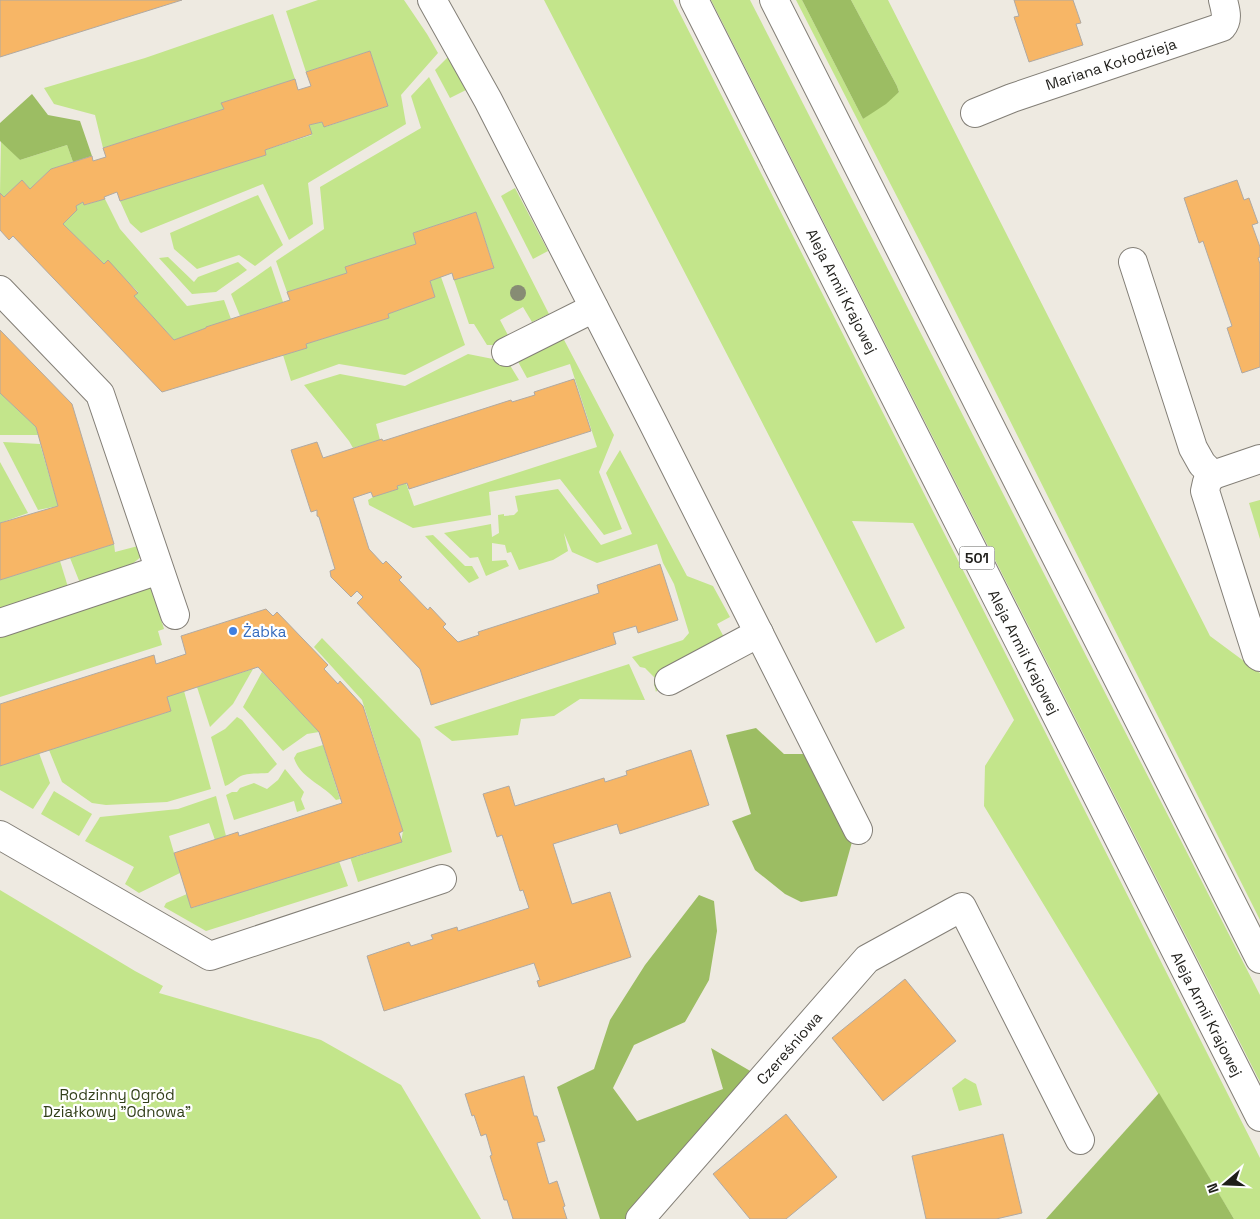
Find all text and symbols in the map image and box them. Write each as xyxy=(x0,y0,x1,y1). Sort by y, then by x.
street label: Mariana Kołodzieja xyxy=(1043,34,1179,94)
street label: Aleja Armii Krajowej xyxy=(802,225,882,357)
road number: 501 xyxy=(960,546,994,570)
street label: Aleja Armii Krajowej xyxy=(984,586,1064,718)
place label: Żabka xyxy=(243,622,287,641)
marker: Żabka xyxy=(227,625,239,637)
street label: Aleja Armii Krajowej xyxy=(1167,948,1247,1080)
street label: Czereśniowa xyxy=(752,1007,826,1088)
park label: Rodzinny Ogród Działkowy "Odnowa" xyxy=(43,1085,191,1121)
north arrow xyxy=(1200,1159,1250,1209)
text: N xyxy=(1203,1181,1223,1196)

